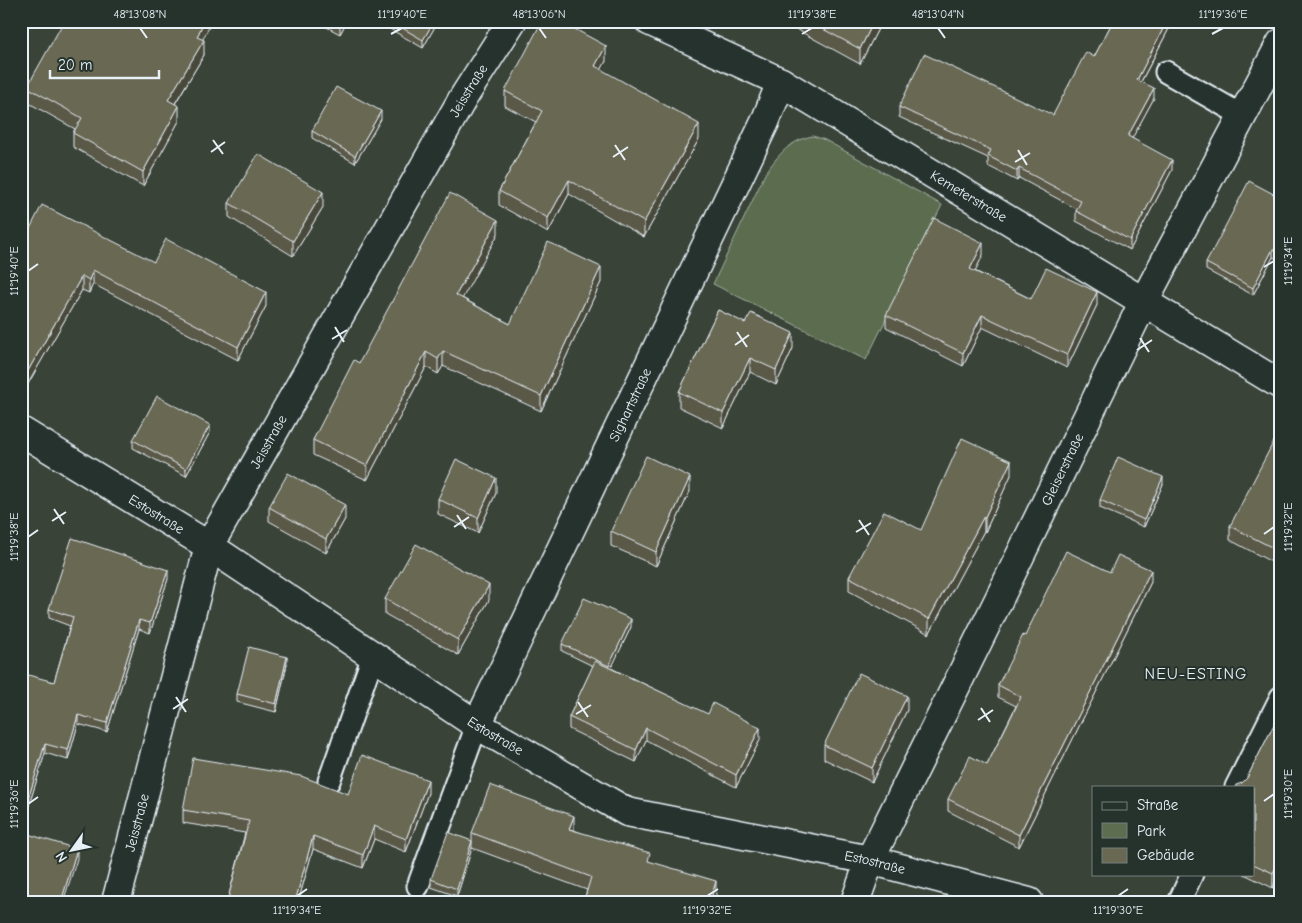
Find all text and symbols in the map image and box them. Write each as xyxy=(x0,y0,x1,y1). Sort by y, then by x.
text: 48°13'08"N xyxy=(114,7,166,21)
text: 11°19'40"E xyxy=(377,7,427,21)
text: 48°13'06"N xyxy=(512,7,566,21)
text: 11°19'38"E xyxy=(788,7,836,21)
text: 48°13'04"N xyxy=(912,7,964,21)
text: 11°19'36"E xyxy=(1198,7,1248,21)
scale bar xyxy=(50,48,159,80)
text: 20 m xyxy=(58,56,92,74)
street label: Jeisstraße xyxy=(446,61,491,120)
street label: Kemeterstraße xyxy=(927,167,1010,226)
text: 11°19'34"E xyxy=(1281,237,1295,285)
text: 11°19'40"E xyxy=(7,246,21,296)
street label: Sighartstraße xyxy=(606,365,655,444)
street label: Jeisstraße xyxy=(247,412,291,472)
street label: Gleiserstraße xyxy=(1038,431,1087,508)
street label: Estostraße xyxy=(126,491,187,538)
text: 11°19'32"E xyxy=(1281,503,1295,551)
text: 11°19'38"E xyxy=(7,513,21,561)
district label: NEU-ESTING xyxy=(1145,665,1247,683)
street label: Estostraße xyxy=(464,713,526,759)
text: 11°19'30"E xyxy=(1281,769,1295,819)
text: 11°19'36"E xyxy=(7,779,21,829)
legend xyxy=(1092,786,1254,876)
street label: Jeisstraße xyxy=(122,792,153,854)
text: Straße xyxy=(1137,796,1179,814)
text: Park xyxy=(1137,822,1166,840)
north arrow xyxy=(48,826,98,876)
text: Gebäude xyxy=(1137,846,1195,864)
street label: Estostraße xyxy=(843,847,907,878)
text: N xyxy=(52,848,71,865)
text: 11°19'34"E xyxy=(273,903,321,917)
text: 11°19'32"E xyxy=(683,903,731,917)
text: 11°19'30"E xyxy=(1093,903,1143,917)

